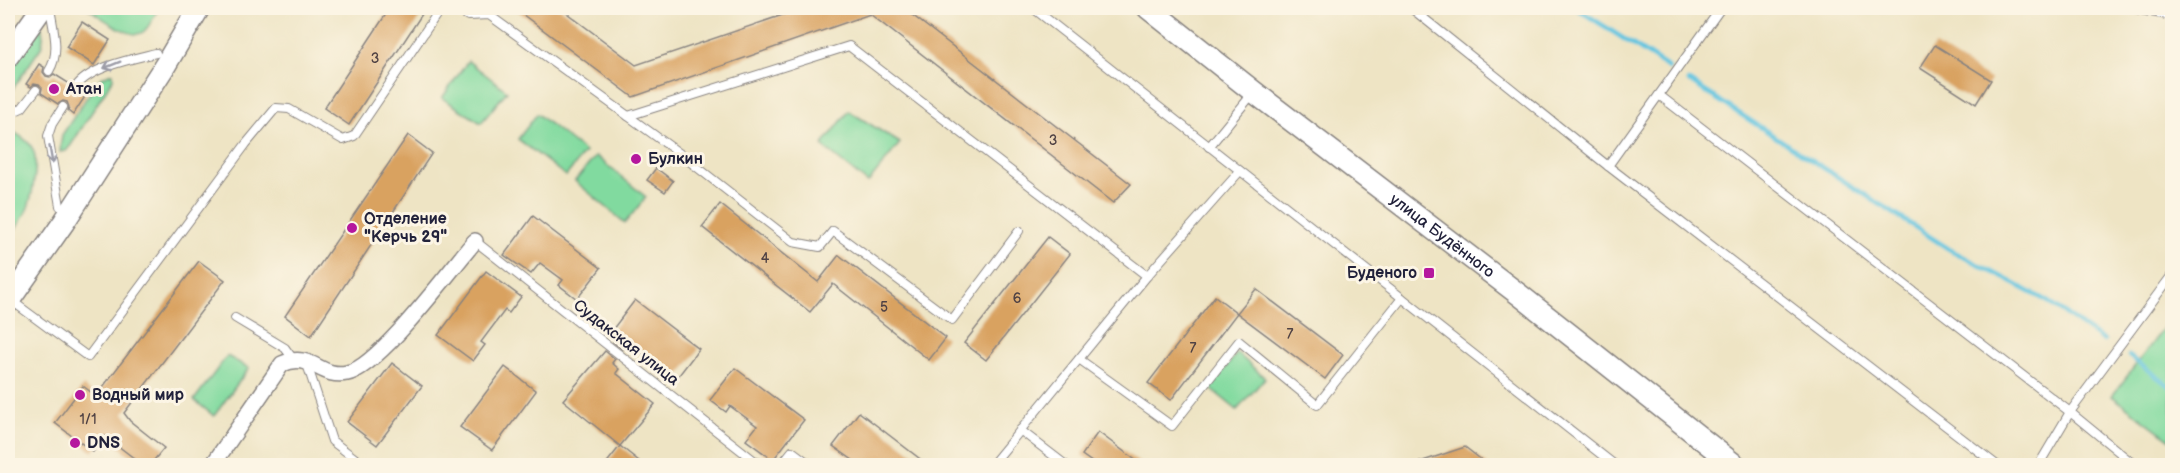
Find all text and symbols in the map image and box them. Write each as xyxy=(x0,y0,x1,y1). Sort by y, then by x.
house number: 3 xyxy=(371,50,379,67)
one-way arrow xyxy=(104,60,122,71)
place label: Атан xyxy=(65,80,102,99)
marker: Атан xyxy=(47,82,61,96)
house number: 3 xyxy=(1049,132,1057,149)
one-way arrow xyxy=(46,145,57,164)
place label: Булкин xyxy=(648,150,703,169)
marker: Булкин xyxy=(629,152,643,166)
street label: улица Будённого xyxy=(1386,190,1498,282)
place label: Отделение "Керчь 29" xyxy=(364,210,447,247)
marker: Отделение "Керчь 29" xyxy=(345,221,359,235)
house number: 4 xyxy=(761,250,770,267)
place label: Буденого xyxy=(1347,264,1417,283)
marker: Буденого xyxy=(1422,266,1436,280)
house number: 6 xyxy=(1013,290,1022,307)
street label: Судакская улица xyxy=(569,296,683,390)
house number: 5 xyxy=(880,299,888,316)
house number: 7 xyxy=(1287,326,1294,343)
house number: 7 xyxy=(1190,340,1197,357)
place label: Водный мир xyxy=(92,386,184,405)
marker: Водный мир xyxy=(73,388,87,402)
house number: 1/1 xyxy=(79,411,97,428)
place label: DNS xyxy=(87,434,120,453)
marker: DNS xyxy=(68,436,82,450)

